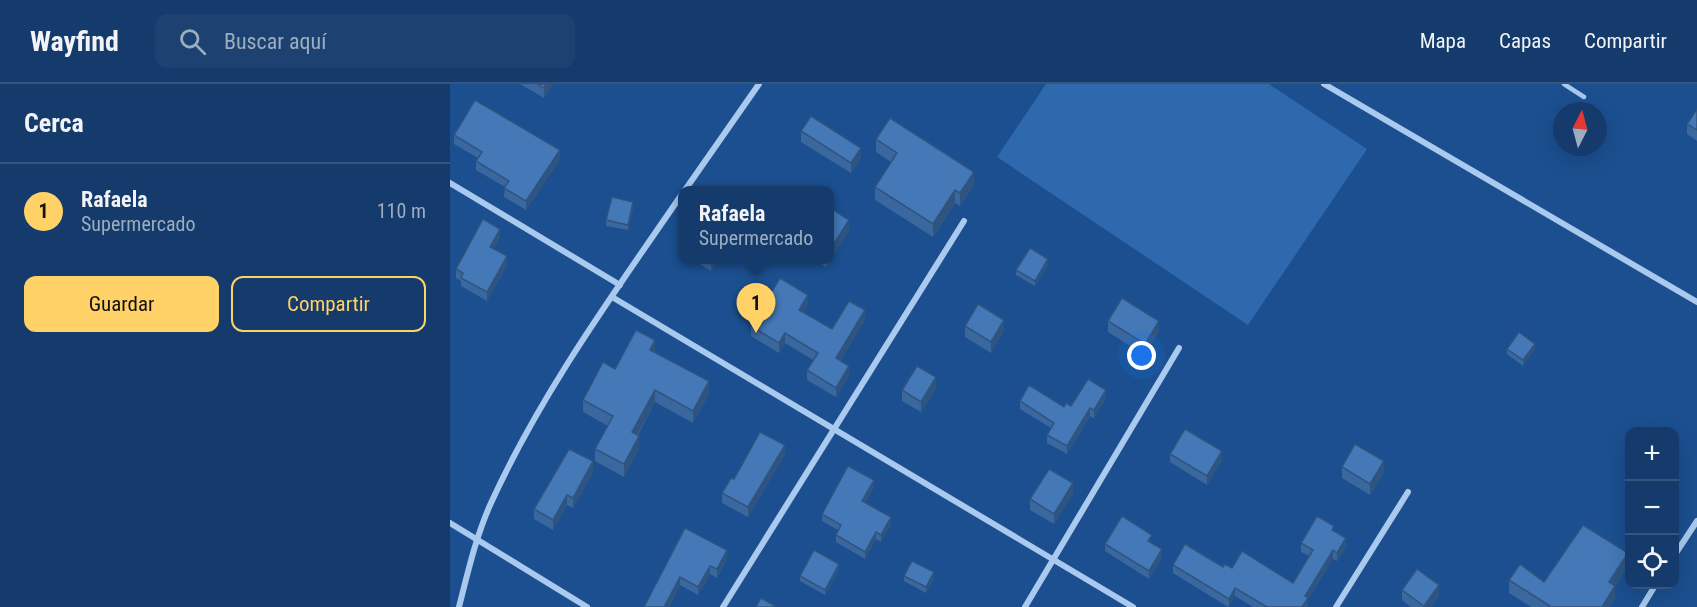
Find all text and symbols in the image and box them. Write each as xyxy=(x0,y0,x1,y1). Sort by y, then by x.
search box xyxy=(155,14,575,68)
text: Wayfind xyxy=(30,25,119,58)
icon: search xyxy=(176,25,209,58)
text: Buscar aquí xyxy=(224,29,326,54)
text: Mapa xyxy=(1420,29,1466,53)
text: Capas xyxy=(1499,29,1551,53)
text: Compartir xyxy=(1584,29,1667,53)
north arrow xyxy=(1553,102,1607,156)
text: Cerca xyxy=(24,108,84,138)
popup xyxy=(678,186,834,264)
text: Rafaela xyxy=(81,187,148,212)
text: 1 xyxy=(38,199,49,223)
text: 110 m xyxy=(377,199,426,223)
text: Rafaela xyxy=(699,201,765,226)
text: Supermercado xyxy=(81,212,196,236)
text: Supermercado xyxy=(699,226,813,250)
button: Guardar xyxy=(24,276,219,332)
button: Compartir xyxy=(231,276,426,332)
pin: 1 xyxy=(736,284,776,333)
your location xyxy=(1127,341,1156,370)
map controls xyxy=(1625,427,1679,589)
button: + xyxy=(1625,427,1679,481)
button: − xyxy=(1625,481,1679,535)
button: locate xyxy=(1625,535,1679,589)

